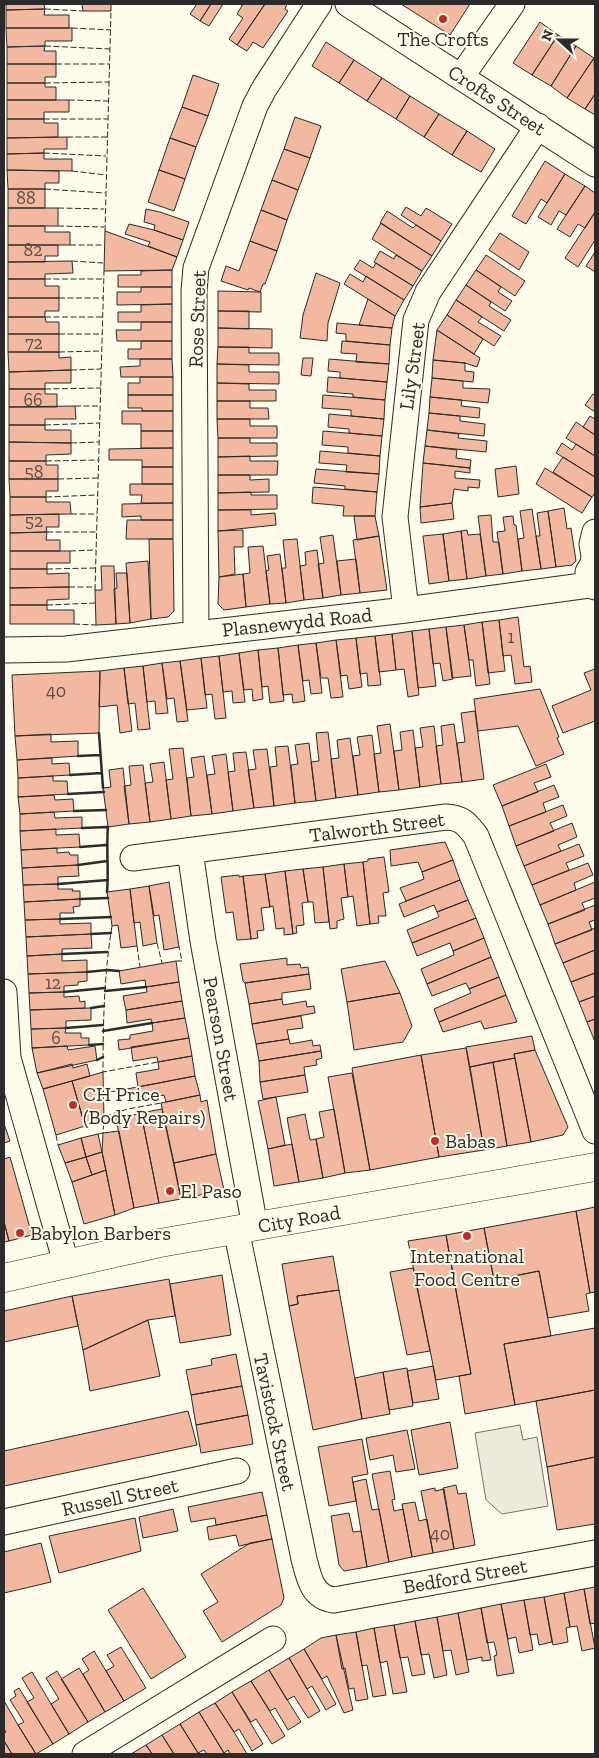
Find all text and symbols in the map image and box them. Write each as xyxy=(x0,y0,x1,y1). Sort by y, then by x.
marker: The Crofts xyxy=(437,13,449,25)
north arrow xyxy=(534,15,584,65)
place label: The Crofts xyxy=(397,27,489,51)
text: N xyxy=(537,27,557,44)
street label: Crofts Street xyxy=(444,60,551,141)
house number: 88 xyxy=(16,187,36,209)
house number: 82 xyxy=(24,239,42,261)
street label: Rose Street xyxy=(183,269,211,368)
street label: Lily Street xyxy=(394,320,430,412)
house number: 72 xyxy=(25,332,43,354)
house number: 66 xyxy=(23,389,43,411)
house number: 58 xyxy=(25,461,43,483)
house number: 52 xyxy=(25,510,43,532)
street label: Plasnewydd Road xyxy=(221,602,373,642)
house number: 1 xyxy=(508,626,515,648)
house number: 40 xyxy=(46,680,66,702)
street label: Talworth Street xyxy=(308,807,447,847)
house number: 12 xyxy=(45,972,61,994)
street label: Pearson Street xyxy=(198,975,244,1104)
house number: 6 xyxy=(51,1027,61,1049)
place label: CH Price (Body Repairs) xyxy=(83,1082,206,1129)
marker: CH Price (Body Repairs) xyxy=(67,1099,79,1111)
place label: Babas xyxy=(445,1129,496,1153)
marker: Babas xyxy=(429,1135,441,1147)
place label: El Paso xyxy=(180,1179,242,1203)
marker: El Paso xyxy=(164,1185,176,1197)
street label: City Road xyxy=(256,1200,342,1238)
place label: Babylon Barbers xyxy=(30,1221,171,1245)
marker: Babylon Barbers xyxy=(14,1227,26,1239)
marker: International Food Centre xyxy=(461,1230,473,1242)
place label: International Food Centre xyxy=(410,1244,524,1291)
street label: Tavistock Street xyxy=(249,1351,301,1494)
street label: Russell Street xyxy=(60,1473,181,1521)
house number: 40 xyxy=(430,1523,450,1545)
street label: Bedford Street xyxy=(401,1553,529,1599)

